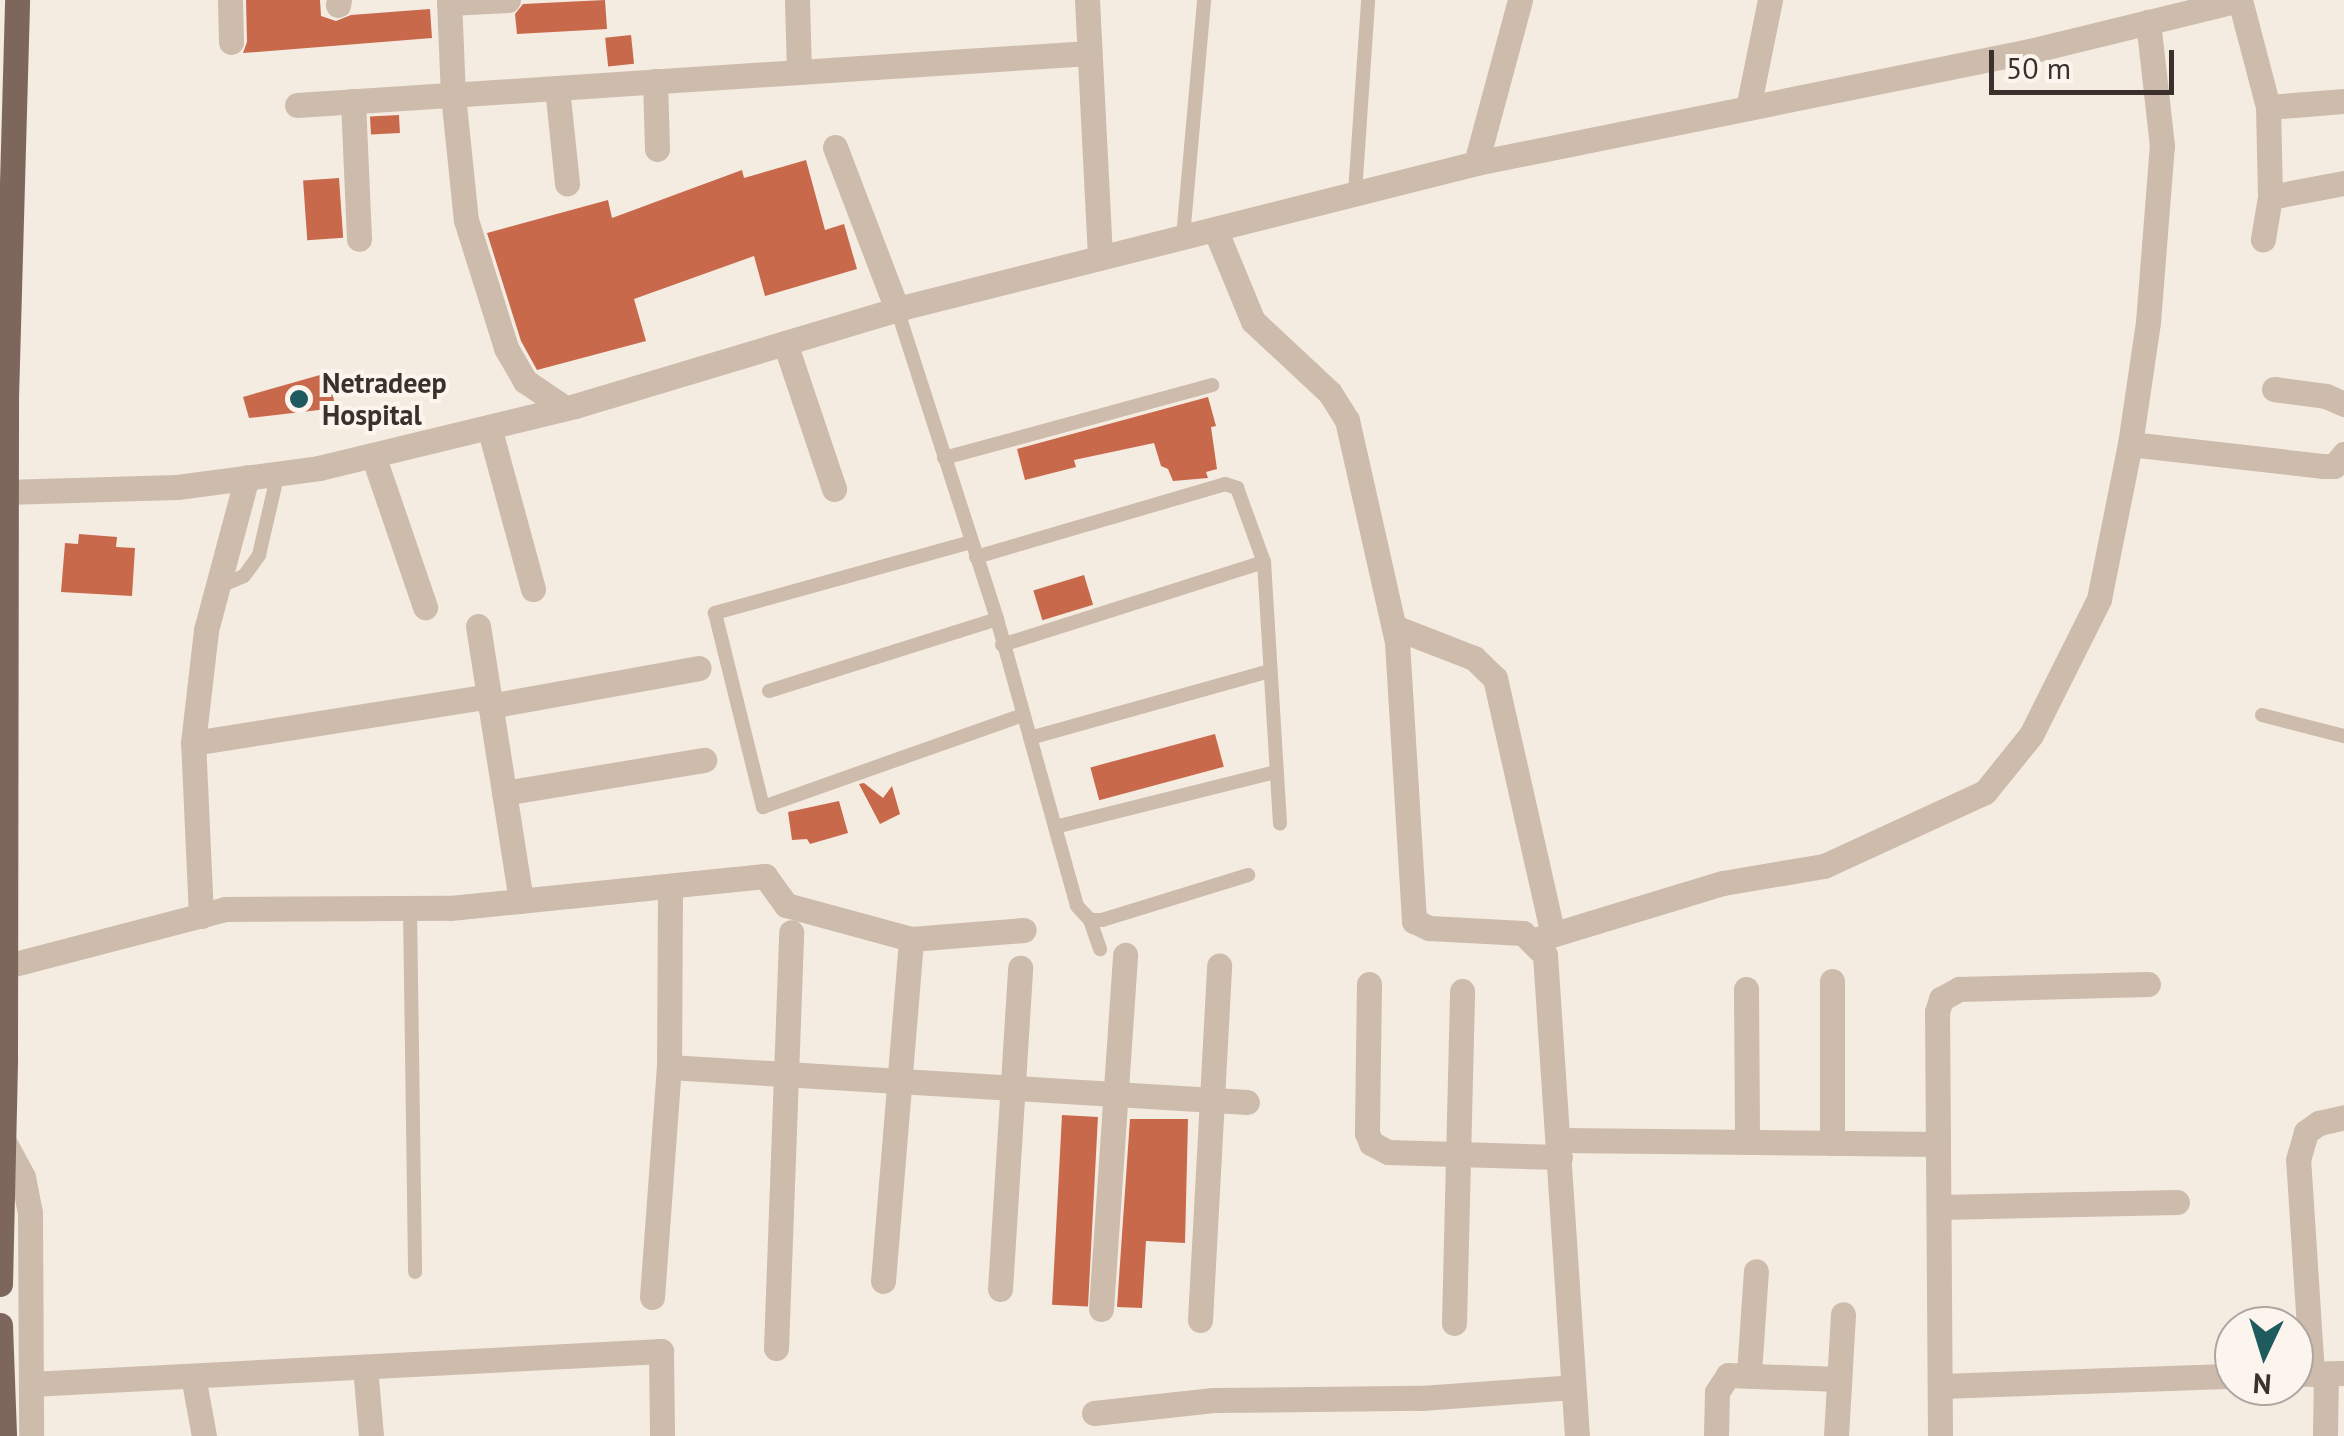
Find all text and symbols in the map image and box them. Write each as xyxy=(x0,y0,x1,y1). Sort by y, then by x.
scale bar xyxy=(1994,30,2179,92)
text: 50 m xyxy=(2006,48,2071,87)
place label: Netradeep Hospital xyxy=(322,366,447,432)
marker: Netradeep Hospital xyxy=(286,386,312,412)
north arrow xyxy=(2214,1306,2314,1406)
text: N xyxy=(2252,1365,2272,1404)

